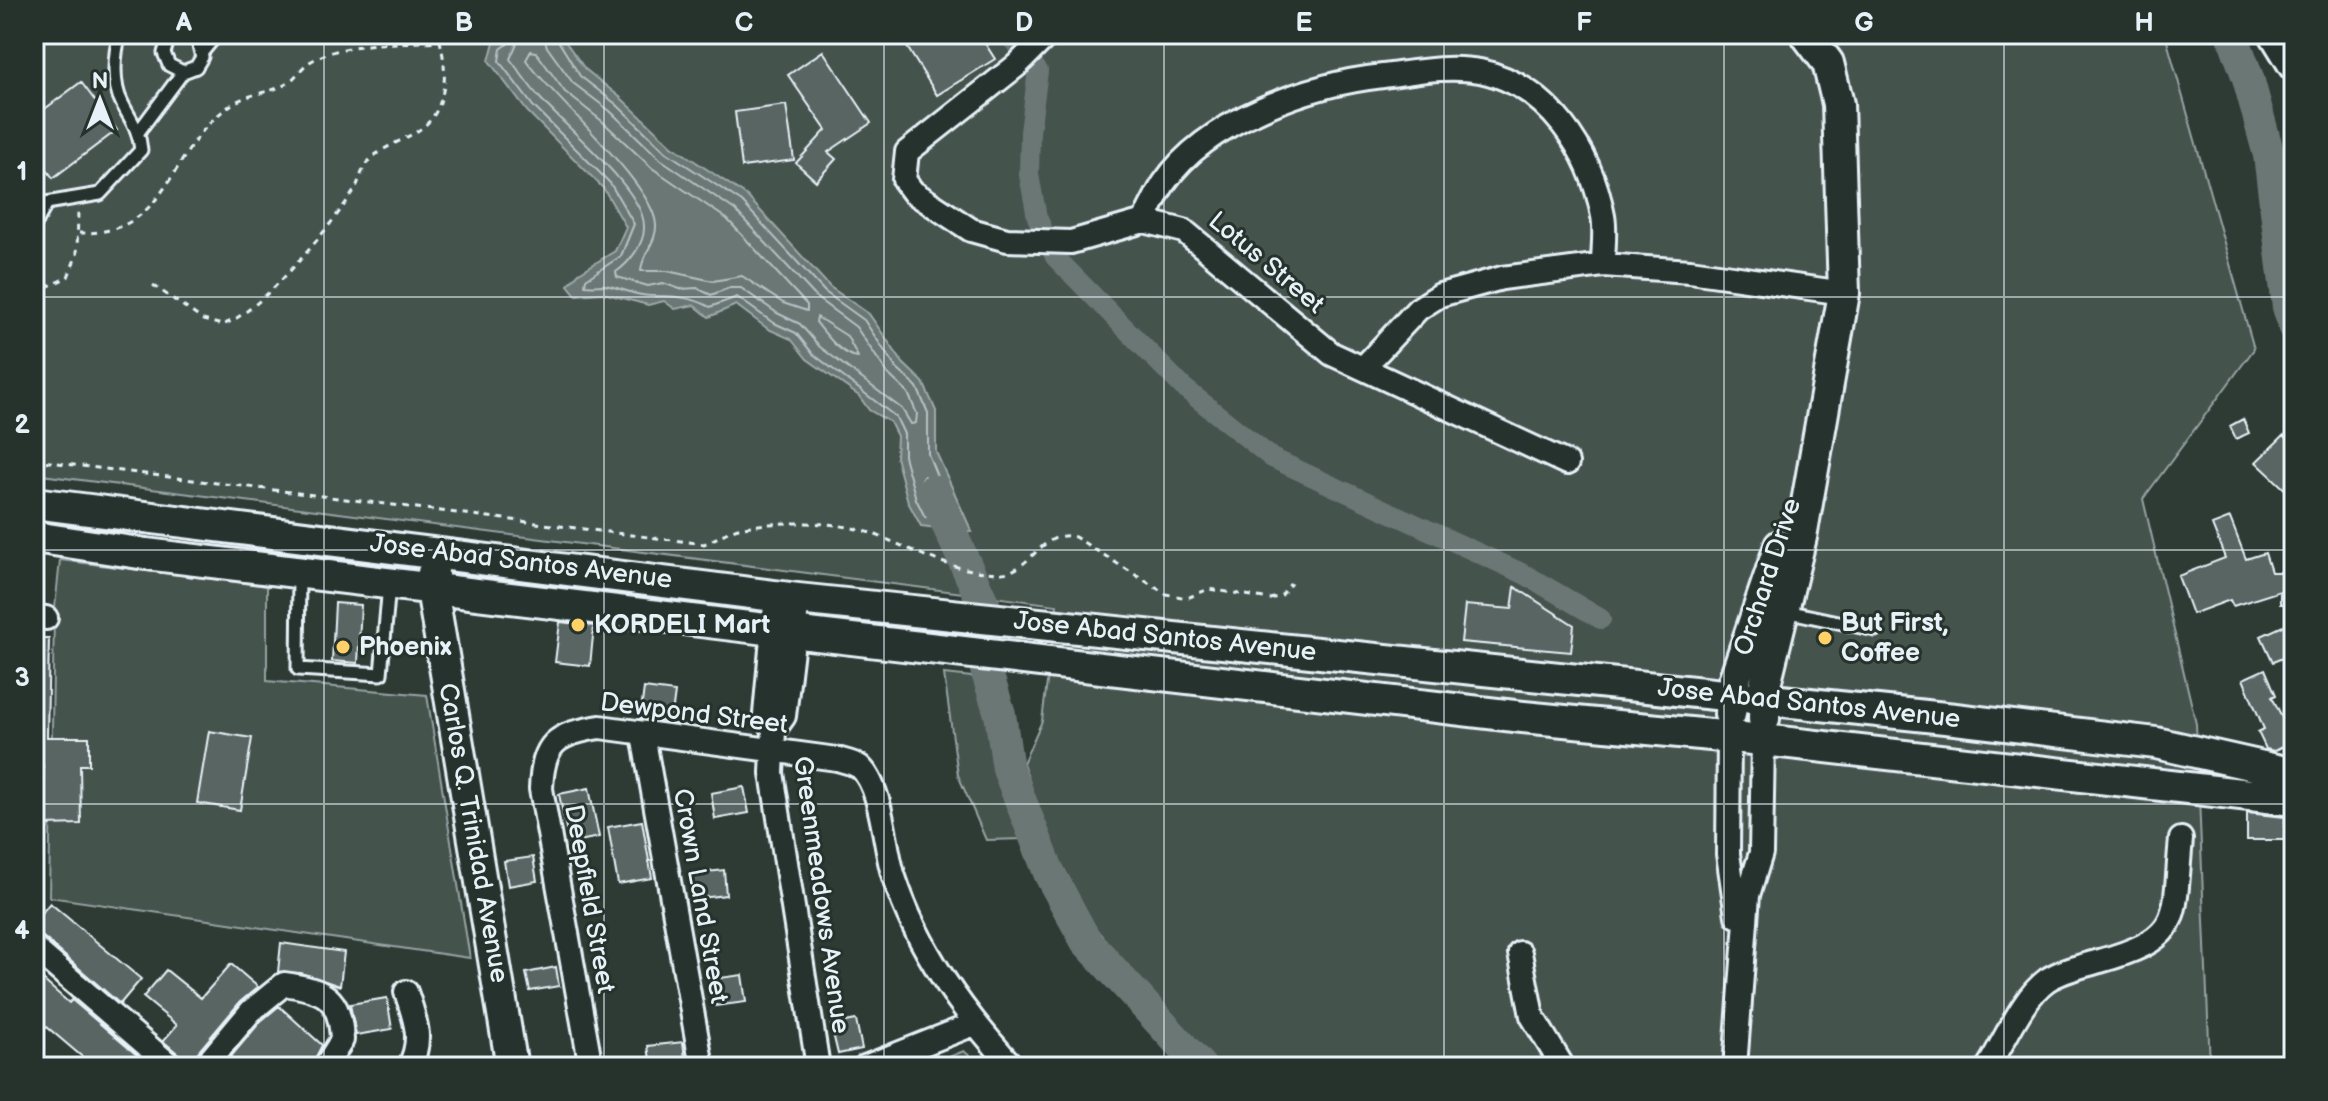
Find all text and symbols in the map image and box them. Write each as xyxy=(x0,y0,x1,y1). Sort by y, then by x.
text: A xyxy=(175,8,192,39)
text: B xyxy=(455,8,473,39)
text: C xyxy=(735,8,753,39)
text: D xyxy=(1015,8,1033,39)
text: E xyxy=(1296,8,1313,39)
text: F xyxy=(1576,8,1592,39)
text: G xyxy=(1854,8,1874,39)
text: H xyxy=(2134,8,2154,39)
north arrow xyxy=(60,60,140,140)
text: N xyxy=(92,68,108,95)
text: 1 xyxy=(17,157,27,188)
street label: Lotus Street xyxy=(1202,206,1330,320)
text: 2 xyxy=(14,410,30,441)
street label: Orchard Drive xyxy=(1728,494,1808,660)
street label: Jose Abad Santos Avenue xyxy=(368,528,674,596)
street label: Jose Abad Santos Avenue xyxy=(1012,606,1318,668)
place label: But First, Coffee xyxy=(1841,608,1948,669)
place label: KORDELI Mart xyxy=(594,610,771,641)
marker: KORDELI Mart xyxy=(569,616,587,634)
marker: But First, Coffee xyxy=(1816,629,1834,647)
place label: Phoenix xyxy=(359,632,452,663)
marker: Phoenix xyxy=(334,638,352,656)
text: 3 xyxy=(14,663,30,694)
street label: Jose Abad Santos Avenue xyxy=(1656,673,1962,735)
street label: Carlos Q. Trinidad Avenue xyxy=(431,681,515,985)
street label: Dewpond Street xyxy=(598,687,790,741)
street label: Greenmeadows Avenue xyxy=(786,754,856,1036)
street label: Crown Land Street xyxy=(666,786,734,1006)
street label: Deepfield Street xyxy=(557,802,621,996)
text: 4 xyxy=(14,916,30,947)

